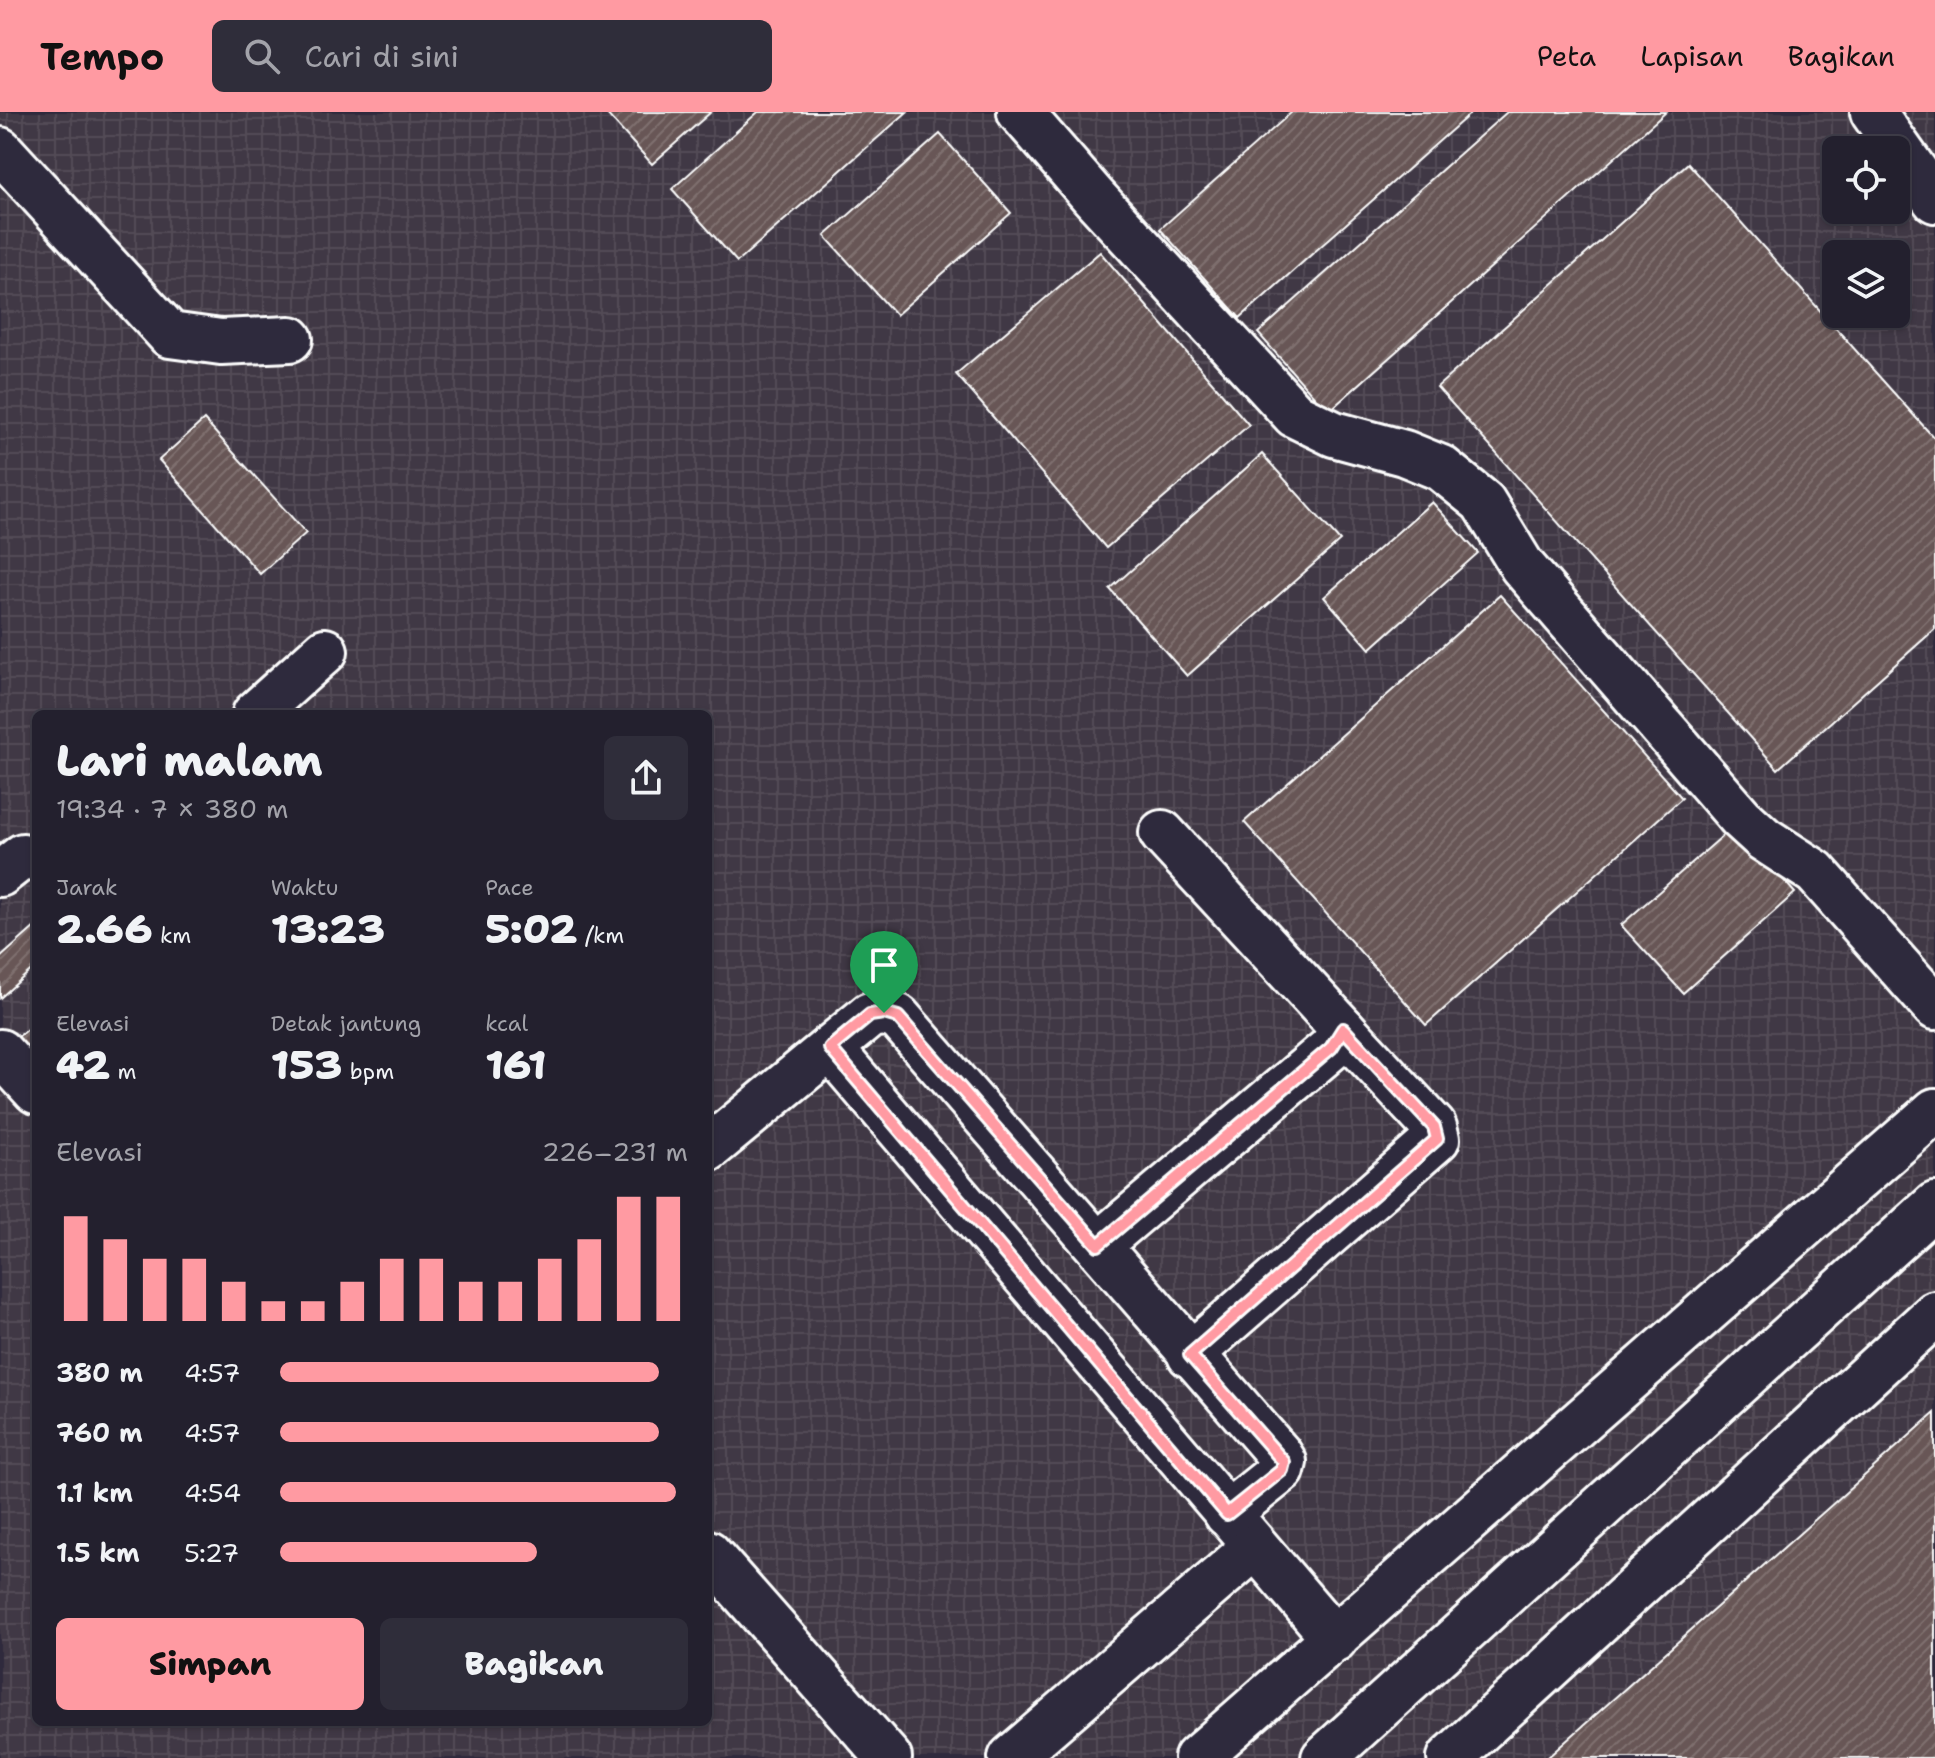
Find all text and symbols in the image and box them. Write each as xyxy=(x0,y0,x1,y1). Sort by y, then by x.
search box xyxy=(212,20,772,92)
text: Tempo xyxy=(40,31,164,82)
icon: search xyxy=(240,34,284,78)
text: Cari di sini xyxy=(304,36,459,77)
text: Peta xyxy=(1537,37,1596,75)
text: Lapisan xyxy=(1640,37,1744,75)
text: Bagikan xyxy=(1788,37,1895,75)
map controls xyxy=(1822,136,1910,328)
button: locate xyxy=(1822,136,1910,224)
button: layers xyxy=(1822,240,1910,328)
text: Lari malam xyxy=(56,731,323,790)
button: share xyxy=(604,736,688,820)
text: 19:34 · 7 × 380 m xyxy=(56,791,288,826)
text: Jarak xyxy=(56,873,118,902)
text: Waktu xyxy=(271,873,338,902)
text: Pace xyxy=(485,873,534,902)
text: 2.66 xyxy=(56,902,153,956)
text: 13:23 xyxy=(271,902,385,956)
text: 5:02 xyxy=(485,902,577,956)
text: km xyxy=(153,921,191,950)
text: /km xyxy=(577,921,624,950)
pin xyxy=(850,931,918,1013)
icon: arrive xyxy=(862,943,906,987)
text: Elevasi xyxy=(56,1009,130,1038)
text: Detak jantung xyxy=(271,1009,421,1038)
text: kcal xyxy=(485,1009,528,1038)
text: 42 xyxy=(56,1038,110,1092)
text: 153 xyxy=(271,1038,342,1092)
text: 161 xyxy=(485,1038,547,1092)
text: m xyxy=(110,1057,136,1086)
text: bpm xyxy=(342,1057,394,1086)
text: Elevasi xyxy=(56,1134,143,1169)
text: 226–231 m xyxy=(542,1134,688,1169)
text: 380 m xyxy=(56,1355,143,1390)
text: 4:57 xyxy=(184,1355,241,1390)
text: 760 m xyxy=(56,1415,143,1450)
text: 4:57 xyxy=(184,1415,241,1450)
text: 1.1 km xyxy=(56,1475,133,1510)
text: 4:54 xyxy=(184,1475,241,1510)
text: 1.5 km xyxy=(56,1535,140,1570)
text: 5:27 xyxy=(184,1535,239,1570)
button: Simpan xyxy=(56,1618,364,1710)
button: Bagikan xyxy=(380,1618,688,1710)

